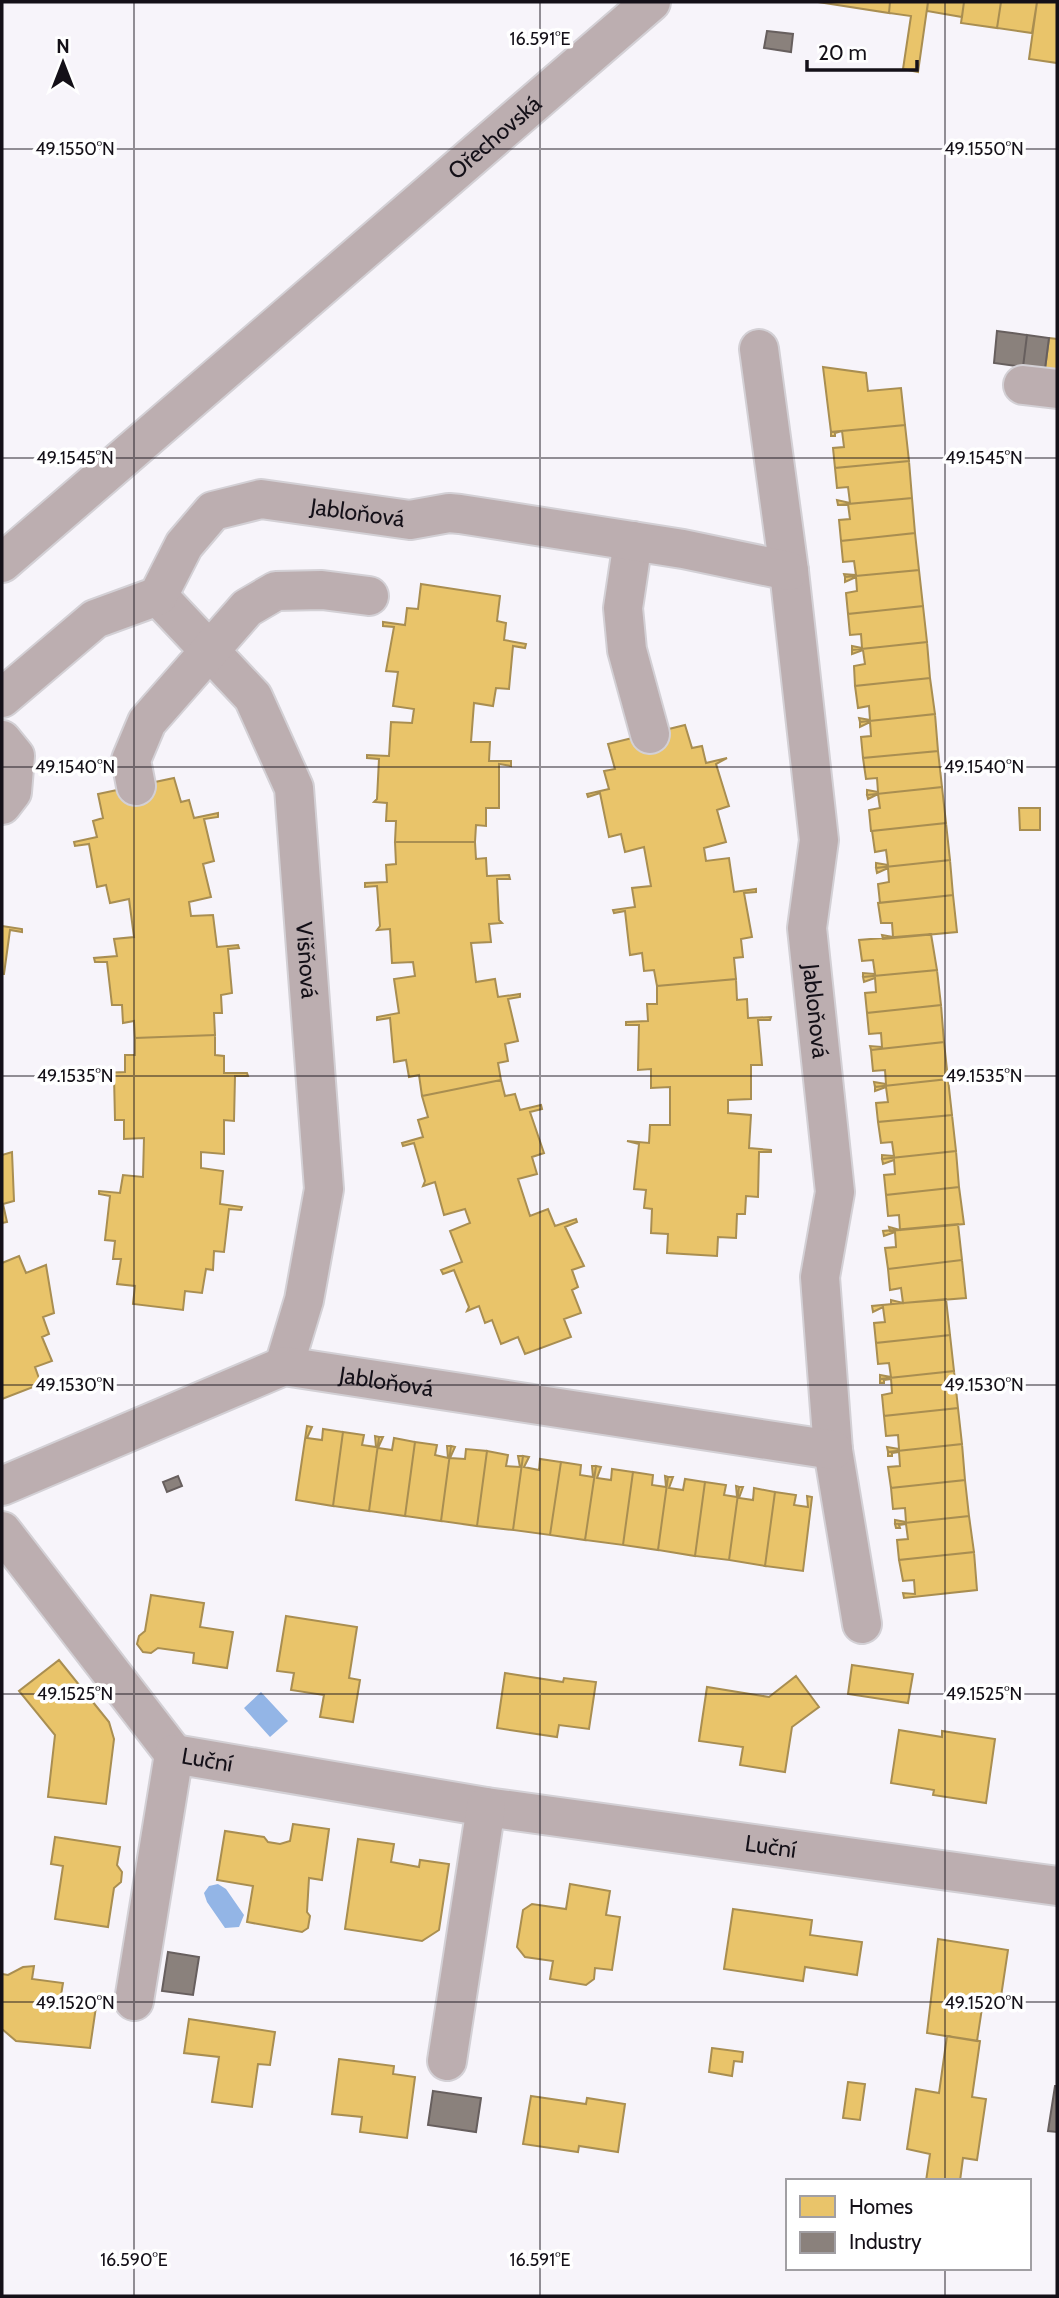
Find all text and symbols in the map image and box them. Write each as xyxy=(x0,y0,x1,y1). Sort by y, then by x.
north arrow xyxy=(28,28,98,98)
text: 16.591°E xyxy=(510,28,570,50)
scale bar xyxy=(807,28,917,72)
text: N xyxy=(56,35,70,58)
text: 20 m xyxy=(818,40,867,65)
street label: Ořechovská xyxy=(442,89,547,185)
text: 49.1550°N xyxy=(35,138,115,160)
text: 49.1550°N xyxy=(944,138,1024,160)
text: 49.1545°N xyxy=(36,447,114,469)
text: 49.1545°N xyxy=(945,447,1023,469)
street label: Jabloňová xyxy=(308,492,407,533)
text: 49.1540°N xyxy=(35,756,115,778)
text: 49.1540°N xyxy=(944,756,1024,778)
street label: Višňová xyxy=(290,921,324,999)
street label: Jabloňová xyxy=(797,961,835,1060)
text: 49.1535°N xyxy=(37,1065,113,1087)
text: 49.1535°N xyxy=(946,1065,1022,1087)
street label: Jabloňová xyxy=(336,1360,435,1403)
text: 49.1530°N xyxy=(35,1374,115,1396)
text: 49.1530°N xyxy=(944,1374,1024,1396)
text: 49.1525°N xyxy=(37,1683,113,1705)
text: 49.1525°N xyxy=(946,1683,1022,1705)
street label: Luční xyxy=(180,1742,235,1778)
street label: Luční xyxy=(743,1829,798,1864)
text: 49.1520°N xyxy=(35,1992,115,2014)
text: 49.1520°N xyxy=(944,1992,1024,2014)
legend xyxy=(786,2179,1031,2270)
text: Homes xyxy=(849,2194,913,2219)
text: Industry xyxy=(849,2229,922,2254)
text: 16.590°E xyxy=(100,2249,168,2271)
text: 16.591°E xyxy=(510,2249,570,2271)

